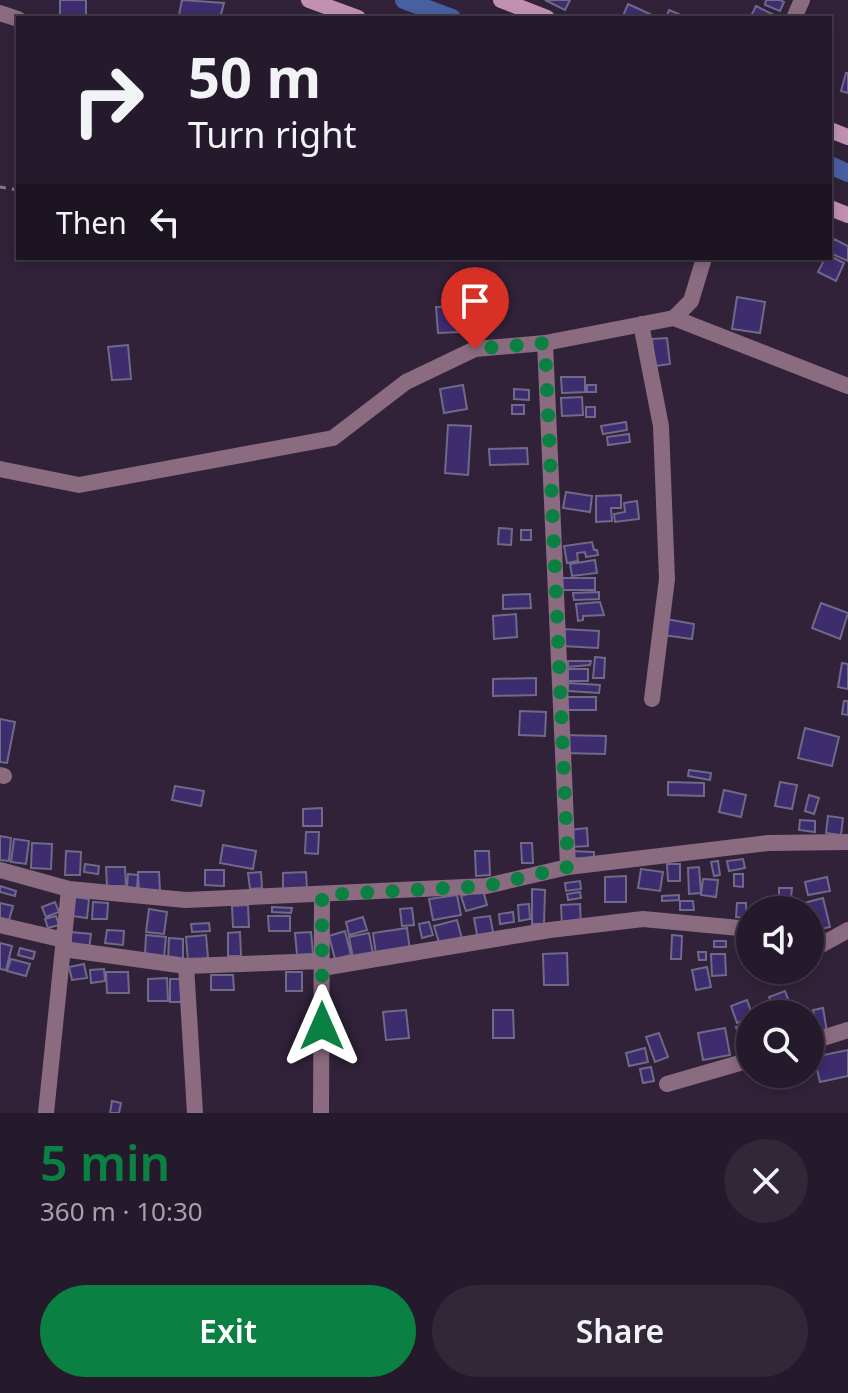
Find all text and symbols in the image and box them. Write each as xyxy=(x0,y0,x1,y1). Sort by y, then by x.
text: 50 m xyxy=(188,38,321,114)
icon: right xyxy=(56,48,160,152)
text: Turn right xyxy=(188,110,356,159)
icon: left xyxy=(143,200,187,244)
text: Then xyxy=(56,202,127,243)
pin xyxy=(441,267,509,349)
icon: arrive xyxy=(453,279,497,323)
map controls xyxy=(736,896,824,1088)
button: sound xyxy=(736,896,824,984)
position arrow xyxy=(280,984,364,1068)
button: search xyxy=(736,1000,824,1088)
text: 5 min xyxy=(40,1130,170,1195)
button: close xyxy=(724,1139,808,1223)
text: 360 m · 10:30 xyxy=(40,1193,203,1229)
button: Exit xyxy=(40,1285,416,1377)
button: Share xyxy=(432,1285,808,1377)

